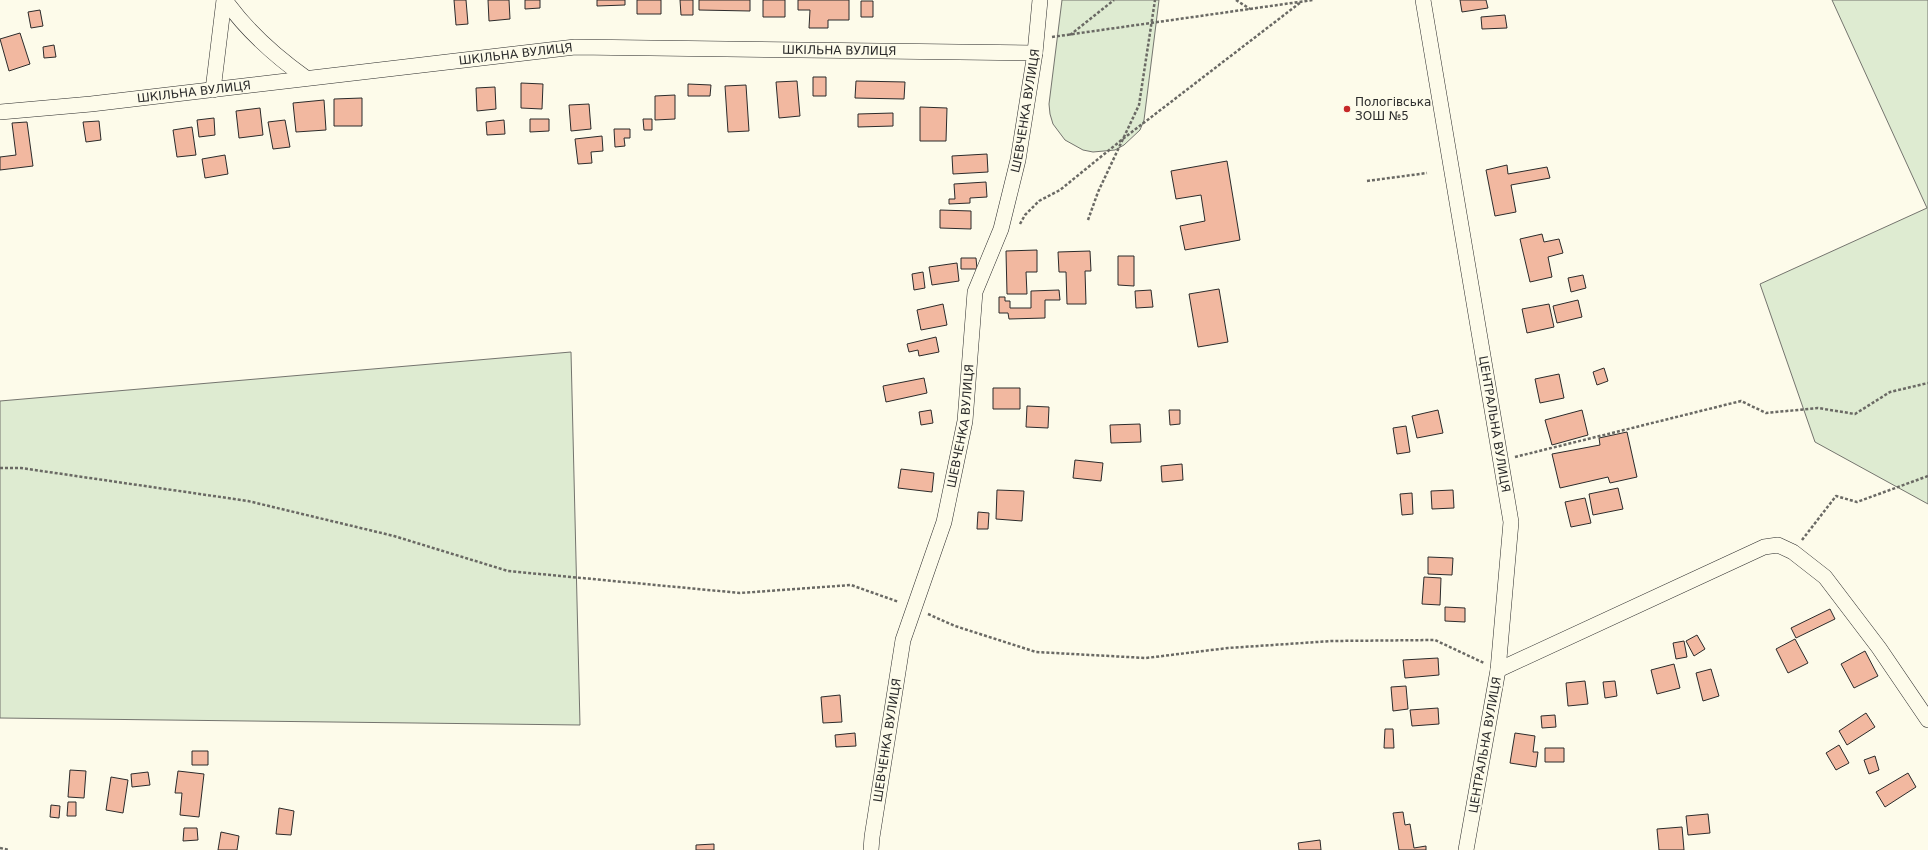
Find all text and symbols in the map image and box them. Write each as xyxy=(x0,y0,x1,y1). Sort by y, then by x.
street label: ШКІЛЬНА ВУЛИЦЯ xyxy=(458,40,573,68)
street label: ШКІЛЬНА ВУЛИЦЯ xyxy=(782,43,897,58)
street label: ШЕВЧЕНКА ВУЛИЦЯ xyxy=(1008,48,1042,174)
street label: ШКІЛЬНА ВУЛИЦЯ xyxy=(136,78,252,106)
place label: Пологівська ЗОШ №5 xyxy=(1355,95,1431,123)
marker: Пологівська ЗОШ №5 xyxy=(1342,104,1352,114)
street label: ЦЕНТРАЛЬНА ВУЛИЦЯ xyxy=(1476,355,1513,493)
street label: ШЕВЧЕНКА ВУЛИЦЯ xyxy=(944,364,976,489)
street label: ЦЕНТРАЛЬНА ВУЛИЦЯ xyxy=(1466,676,1504,814)
street label: ШЕВЧЕНКА ВУЛИЦЯ xyxy=(871,677,904,803)

